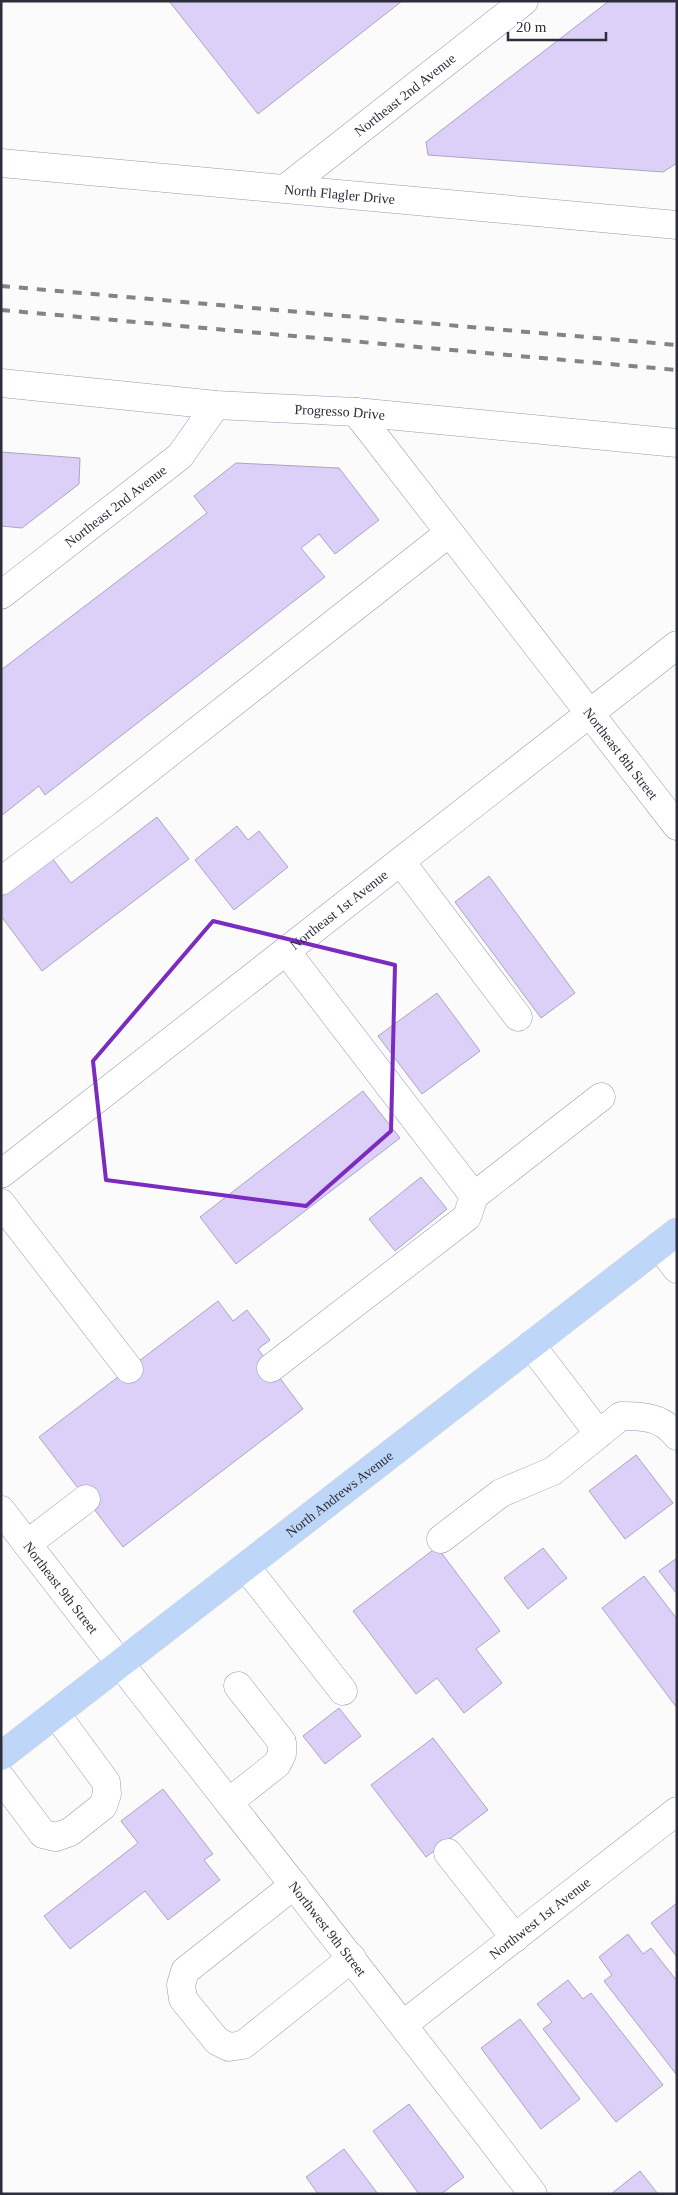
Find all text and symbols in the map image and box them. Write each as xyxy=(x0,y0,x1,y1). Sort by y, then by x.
scale bar xyxy=(508,10,606,42)
text: 20 m xyxy=(516,19,547,35)
street label: Northeast 2nd Avenue xyxy=(352,51,459,139)
street label: North Flagler Drive xyxy=(283,182,396,207)
street label: Progresso Drive xyxy=(294,402,386,423)
street label: Northeast 2nd Avenue xyxy=(62,462,169,550)
street label: Northeast 8th Street xyxy=(580,705,661,803)
street label: Northeast 1st Avenue xyxy=(287,867,391,953)
street label: North Andrews Avenue xyxy=(283,1448,396,1540)
street label: Northeast 9th Street xyxy=(20,1539,101,1637)
street label: Northwest 1st Avenue xyxy=(487,1875,593,1962)
street label: Northwest 9th Street xyxy=(286,1879,369,1979)

